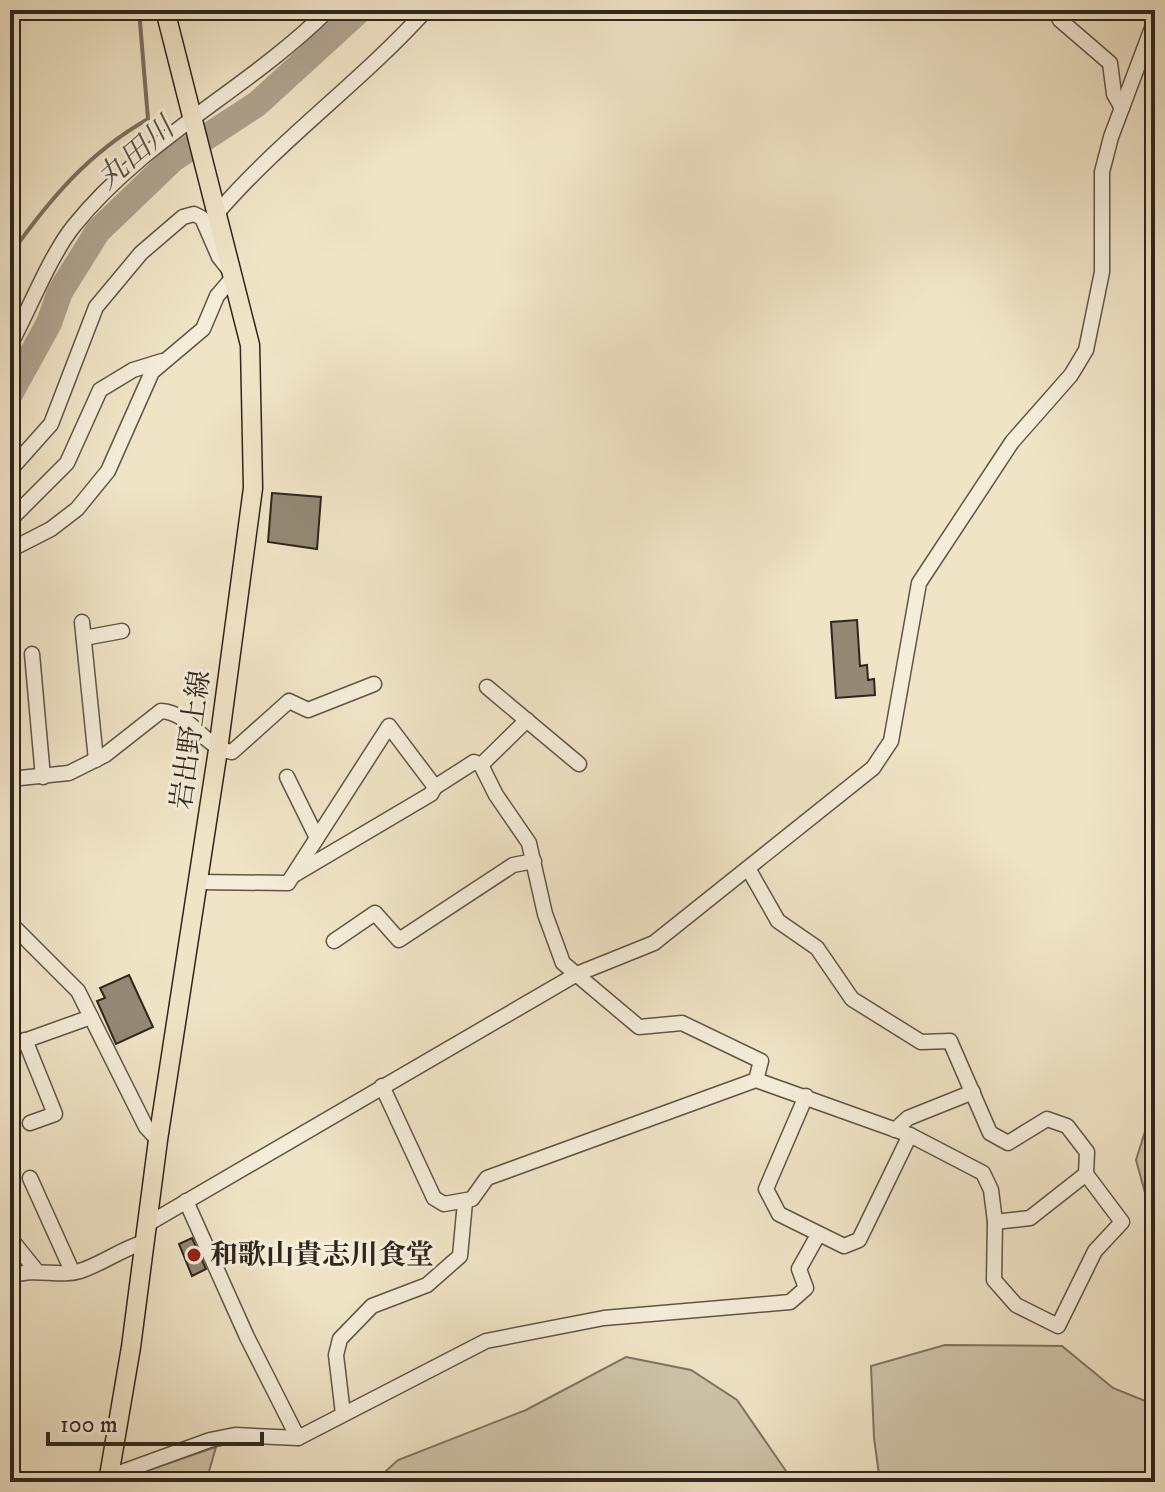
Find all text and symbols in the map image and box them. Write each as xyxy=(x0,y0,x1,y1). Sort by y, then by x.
water label: 丸田川 xyxy=(90,109,184,197)
street label: 岩出野上線 xyxy=(164,668,218,812)
place label: 和歌山貴志川食堂 xyxy=(210,1238,434,1273)
marker: 和歌山貴志川食堂 xyxy=(185,1246,203,1264)
scale bar xyxy=(48,1396,262,1446)
text: 100 m xyxy=(60,1410,118,1440)

